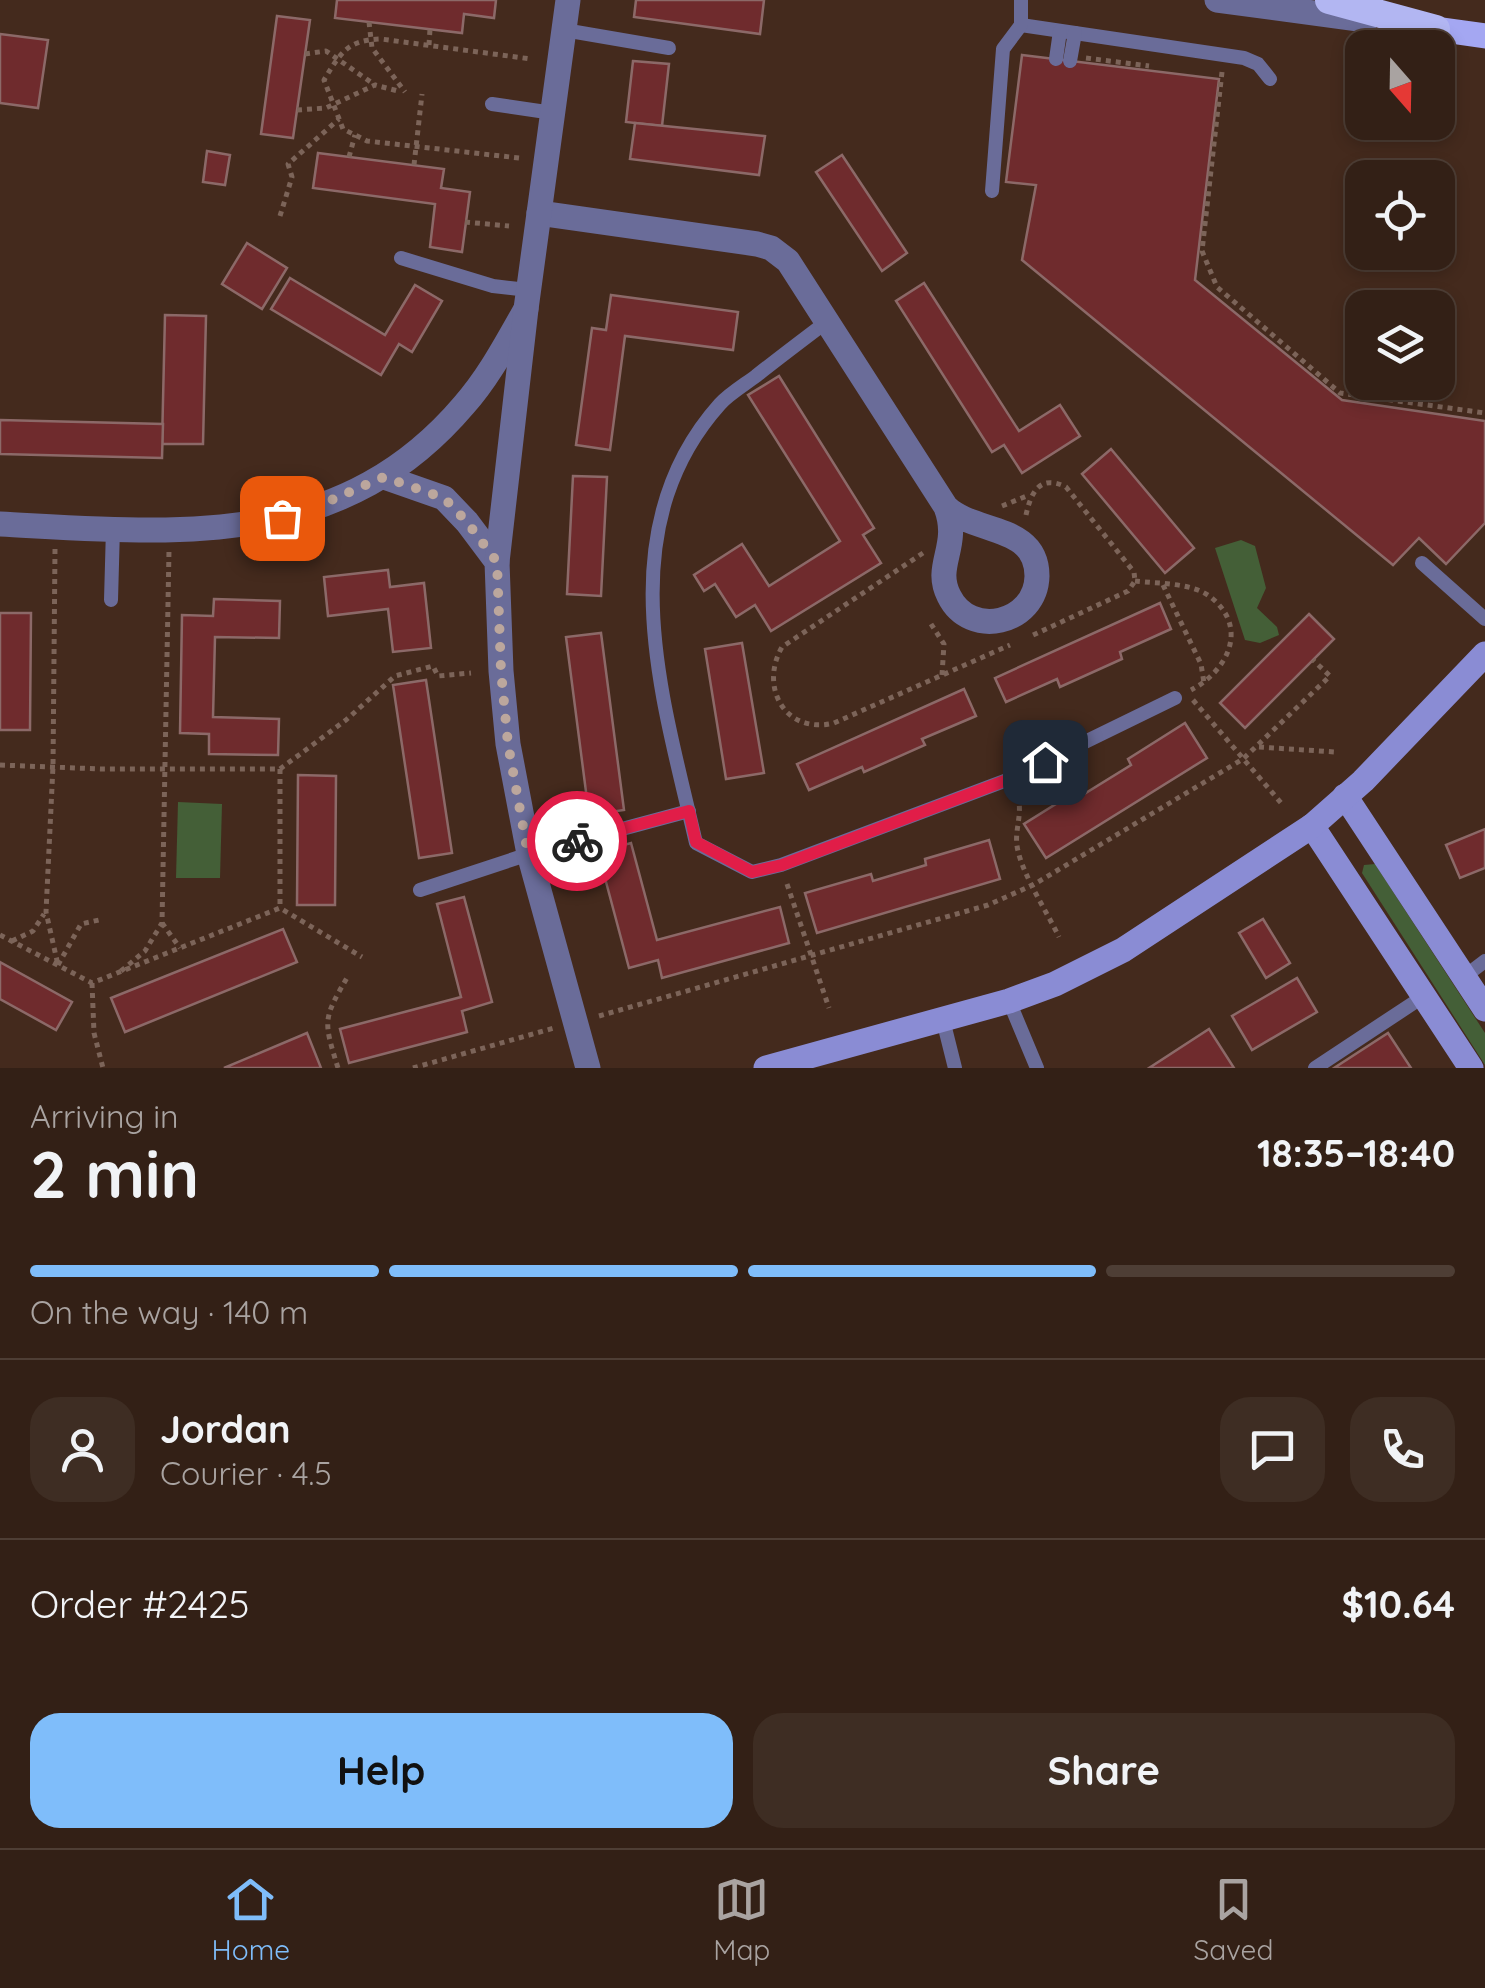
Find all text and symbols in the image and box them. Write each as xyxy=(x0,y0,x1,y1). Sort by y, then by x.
north arrow xyxy=(1345,30,1455,140)
map controls xyxy=(1345,30,1455,400)
button: locate xyxy=(1345,160,1455,270)
button: layers xyxy=(1345,290,1455,400)
pin xyxy=(240,476,325,561)
icon: bag xyxy=(255,491,310,546)
pin xyxy=(1003,720,1088,805)
icon: home xyxy=(1018,735,1073,790)
courier xyxy=(527,791,627,891)
icon: bike xyxy=(550,814,605,869)
text: Arriving in xyxy=(30,1096,179,1136)
text: 18:35–18:40 xyxy=(1257,1129,1455,1177)
text: 2 min xyxy=(30,1133,199,1214)
text: On the way · 140 m xyxy=(30,1292,308,1332)
button: person xyxy=(30,1397,135,1502)
button: chat xyxy=(1220,1397,1325,1502)
button: phone xyxy=(1350,1397,1455,1502)
text: Jordan xyxy=(160,1405,291,1453)
text: Courier · 4.5 xyxy=(160,1453,332,1493)
text: Order #2425 xyxy=(30,1580,250,1628)
text: $10.64 xyxy=(1341,1580,1455,1628)
button: Help xyxy=(30,1713,733,1828)
button: Share xyxy=(753,1713,1455,1828)
tab: Home xyxy=(212,1872,290,1967)
tab: Map xyxy=(713,1872,770,1967)
tab: Saved xyxy=(1194,1872,1273,1967)

